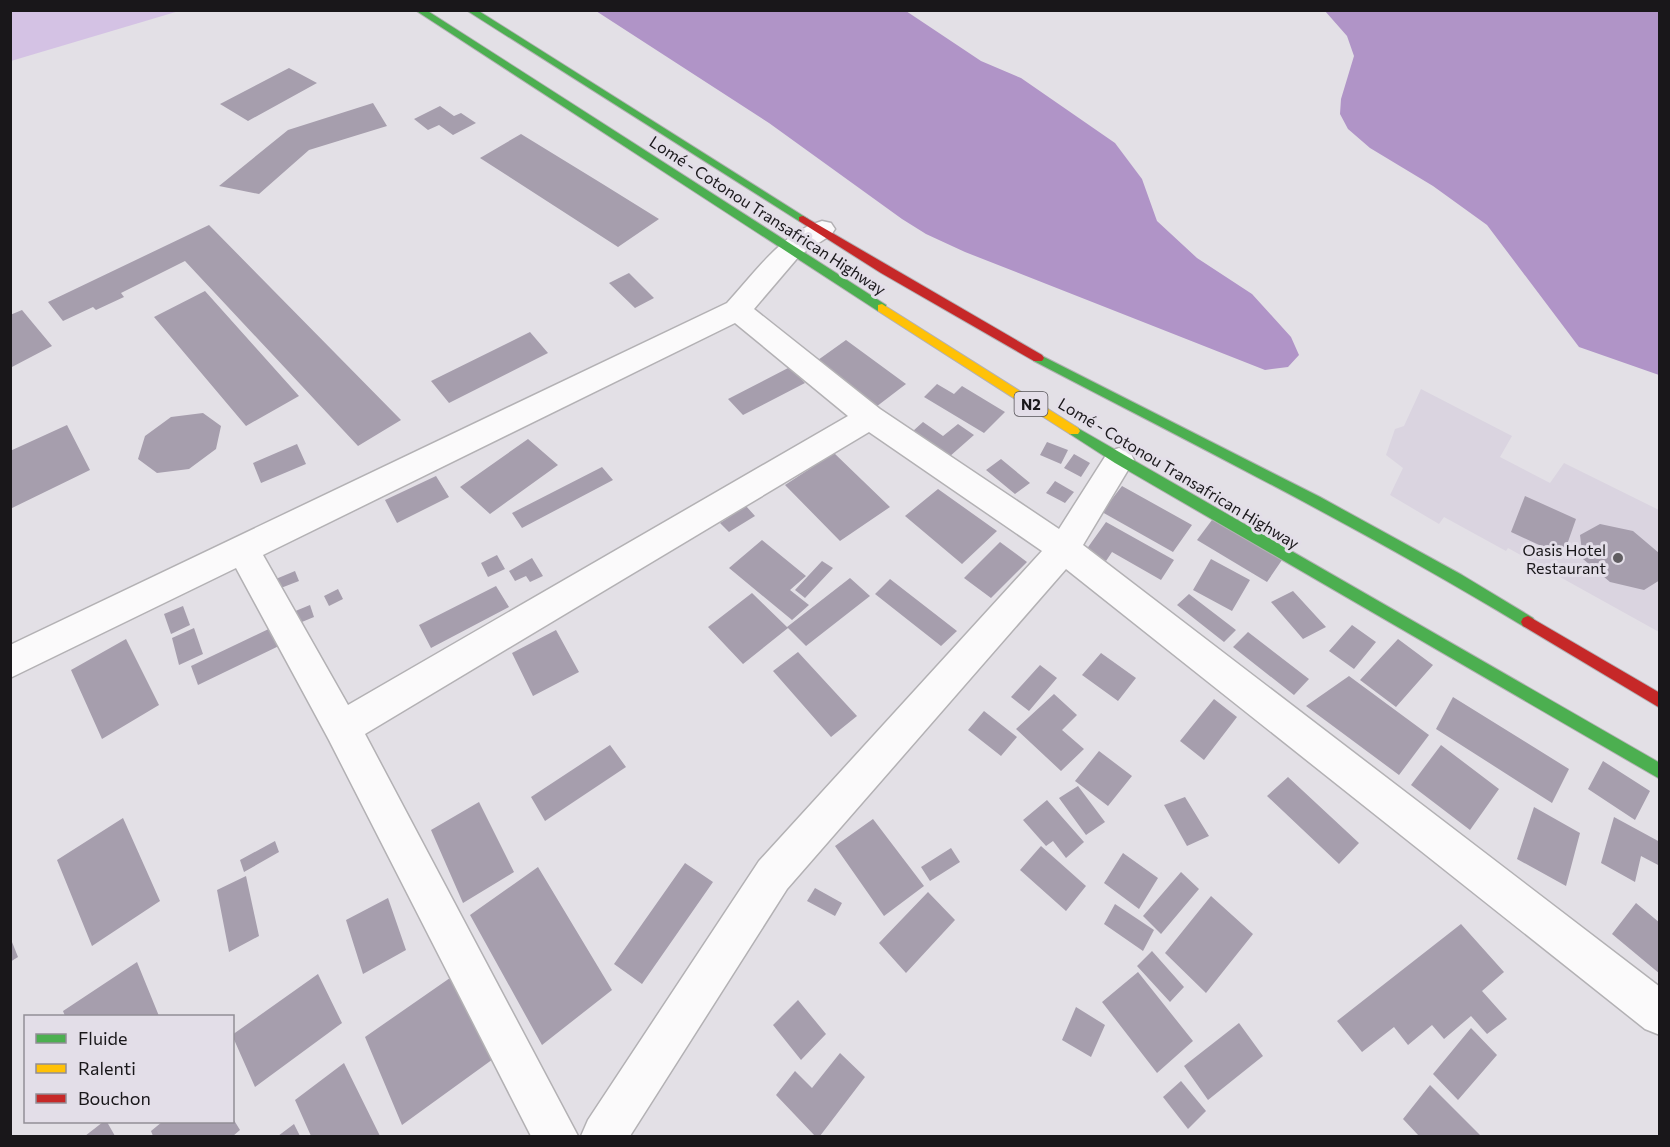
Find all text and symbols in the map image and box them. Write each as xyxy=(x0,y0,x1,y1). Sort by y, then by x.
street label: Lomé - Cotonou Transafrican Highway xyxy=(646,131,890,299)
road number: N2 xyxy=(1014,392,1048,416)
street label: Lomé - Cotonou Transafrican Highway xyxy=(1055,393,1303,553)
place label: Oasis Hotel Restaurant xyxy=(1522,540,1606,577)
marker: Oasis Hotel Restaurant xyxy=(1611,551,1625,565)
legend xyxy=(24,1015,234,1123)
text: Fluide xyxy=(78,1027,127,1049)
text: Ralenti xyxy=(78,1057,136,1079)
text: Bouchon xyxy=(78,1087,151,1109)

